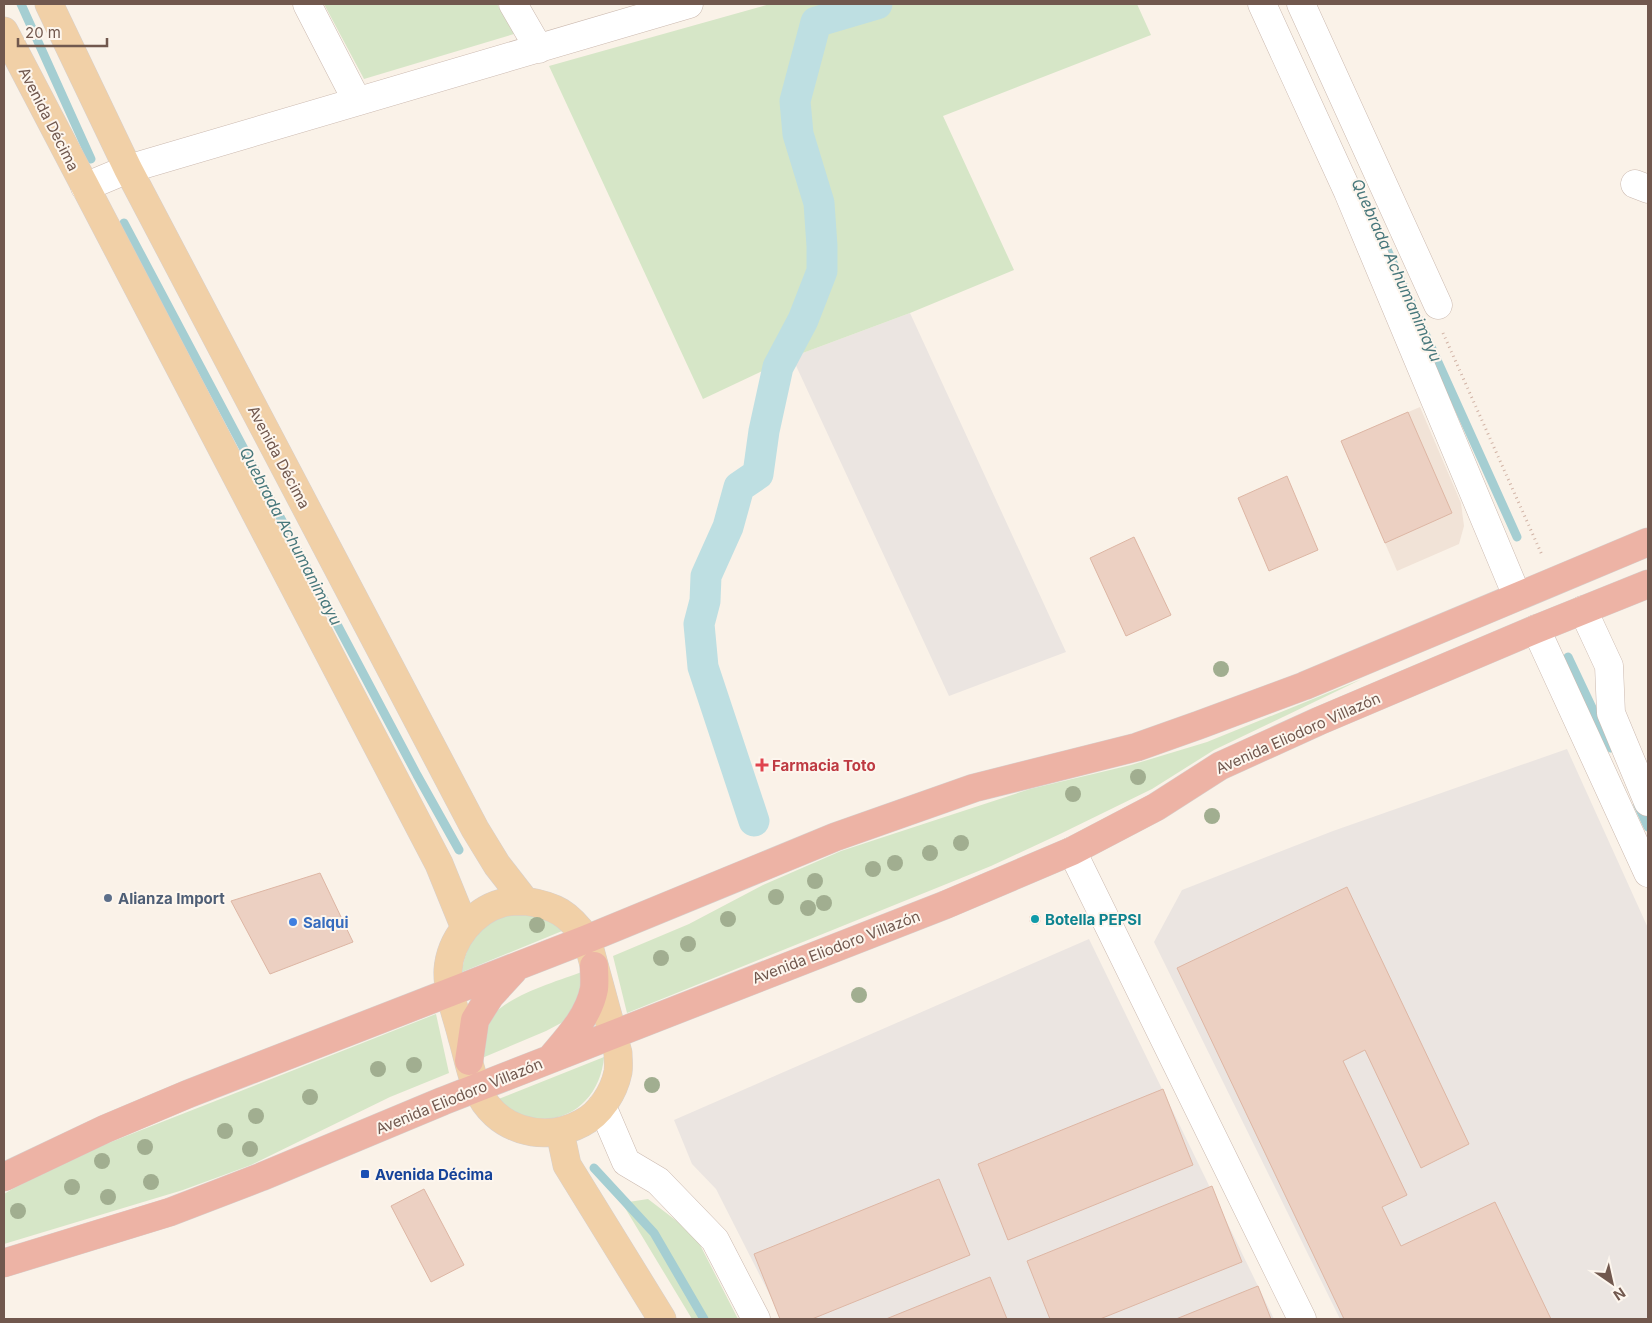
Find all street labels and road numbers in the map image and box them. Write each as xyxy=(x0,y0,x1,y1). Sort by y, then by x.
street label: Avenida Décima xyxy=(15,64,83,174)
street label: Avenida Décima xyxy=(244,402,314,512)
street label: Avenida Eliodoro Villazón xyxy=(1213,688,1383,778)
street label: Avenida Eliodoro Villazón xyxy=(749,906,923,988)
street label: Avenida Eliodoro Villazón xyxy=(373,1054,545,1138)

